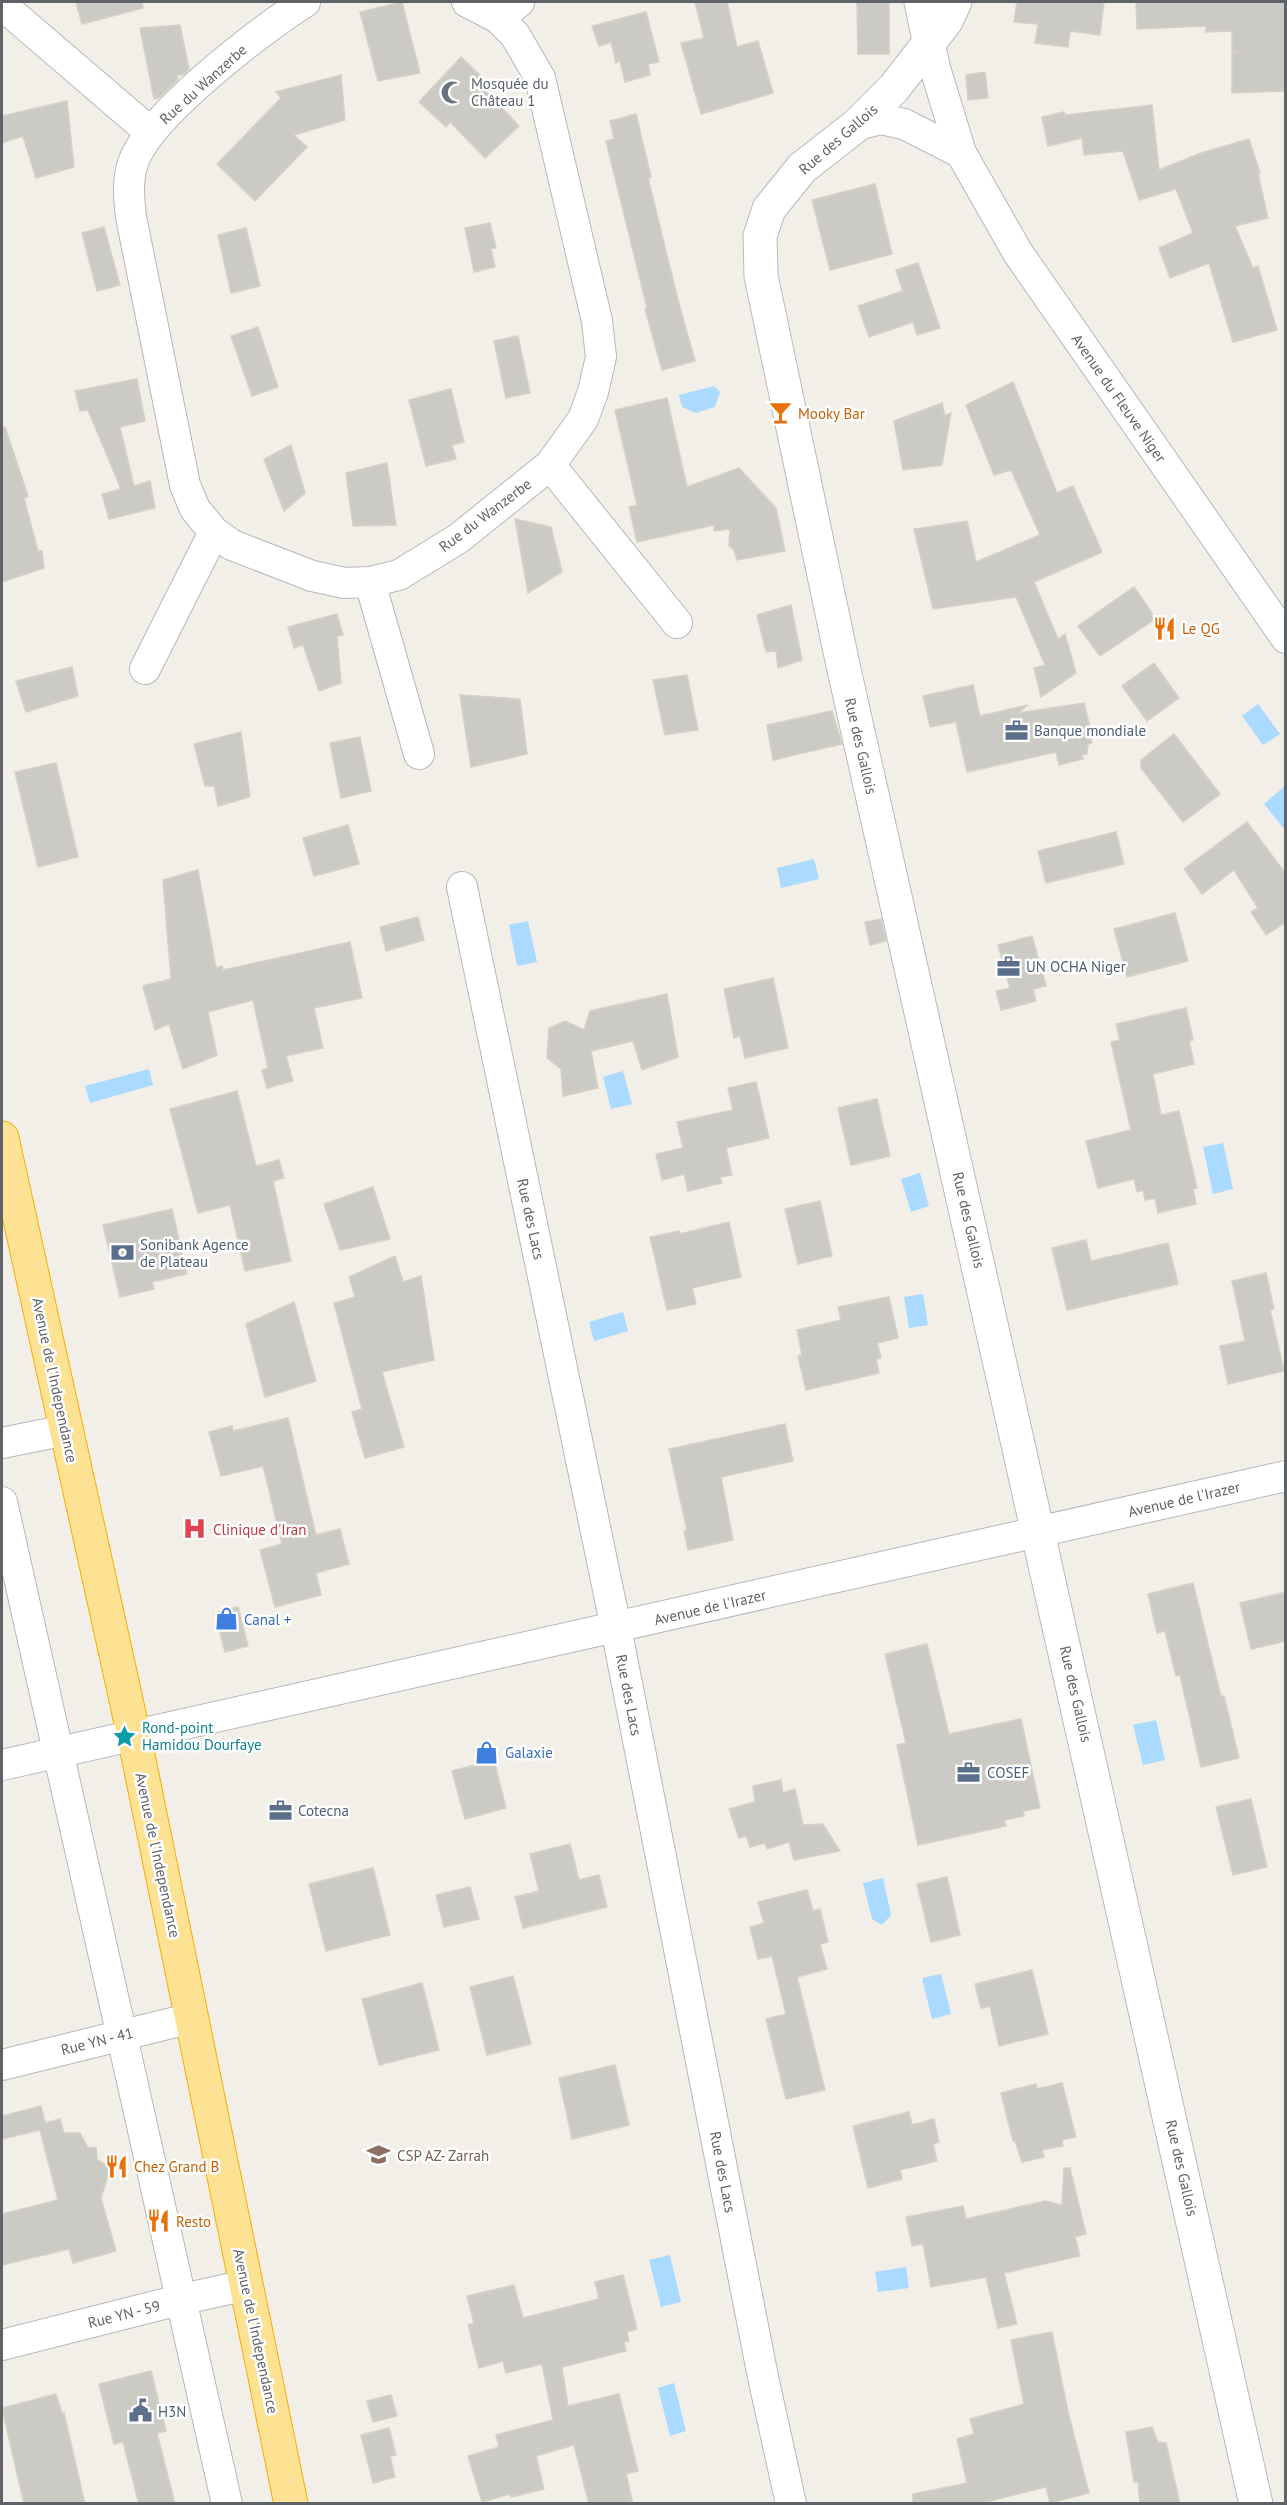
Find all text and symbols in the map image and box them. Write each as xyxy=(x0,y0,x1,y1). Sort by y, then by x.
street label: Rue du Wanzerbe xyxy=(156,40,250,128)
place label: Mosquée du Château 1 xyxy=(471,74,549,110)
mosque icon: Mosquée du Château 1 xyxy=(440,79,466,105)
street label: Rue des Gallois xyxy=(795,100,881,178)
street label: Avenue du Fleuve Niger xyxy=(1068,330,1170,466)
bar icon: Mooky Bar xyxy=(767,400,793,426)
place label: Mooky Bar xyxy=(798,404,865,423)
street label: Rue du Wanzerbe xyxy=(435,474,535,556)
restaurant icon: Le QG xyxy=(1151,615,1177,641)
place label: Le QG xyxy=(1182,619,1220,638)
street label: Rue des Gallois xyxy=(841,696,881,796)
office icon: Banque mondiale xyxy=(1003,717,1029,743)
place label: Banque mondiale xyxy=(1034,721,1146,740)
office icon: UN OCHA Niger xyxy=(995,953,1021,979)
place label: UN OCHA Niger xyxy=(1026,957,1126,976)
street label: Rue des Gallois xyxy=(949,1170,989,1270)
street label: Rue des Lacs xyxy=(513,1177,549,1261)
place label: Sonibank Agence de Plateau xyxy=(140,1235,249,1271)
bank icon: Sonibank Agence de Plateau xyxy=(109,1240,135,1266)
street label: Avenue de l'Independance xyxy=(28,1296,82,1464)
street label: Avenue de l'Irazer xyxy=(1126,1477,1242,1521)
hospital icon: Clinique d'Iran xyxy=(182,1516,208,1542)
place label: Clinique d'Iran xyxy=(213,1520,306,1539)
street label: Avenue de l'Irazer xyxy=(652,1585,768,1629)
shop icon: Canal + xyxy=(213,1606,239,1632)
place label: Canal + xyxy=(244,1610,291,1629)
street label: Rue des Gallois xyxy=(1056,1644,1096,1744)
street label: Rue des Lacs xyxy=(612,1653,646,1737)
place label: Rond-point Hamidou Dourfaye xyxy=(142,1718,262,1754)
place icon: Rond-point Hamidou Dourfaye xyxy=(111,1723,137,1749)
shop icon: Galaxie xyxy=(474,1739,500,1765)
place label: Galaxie xyxy=(505,1743,553,1762)
office icon: COSEF xyxy=(956,1759,982,1785)
place label: COSEF xyxy=(987,1763,1029,1782)
street label: Avenue de l'Independance xyxy=(131,1771,185,1939)
office icon: Cotecna xyxy=(267,1797,293,1823)
place label: Cotecna xyxy=(298,1801,349,1820)
street label: Rue YN - 41 xyxy=(59,2023,135,2059)
street label: Rue des Gallois xyxy=(1162,2118,1202,2218)
street label: Rue des Lacs xyxy=(706,2130,740,2214)
school or university icon: CSP AZ- Zarrah xyxy=(366,2142,392,2168)
place label: CSP AZ- Zarrah xyxy=(397,2146,489,2165)
restaurant icon: Chez Grand B xyxy=(103,2153,129,2179)
place label: Chez Grand B xyxy=(134,2157,219,2176)
restaurant icon: Resto xyxy=(145,2208,171,2234)
place label: Resto xyxy=(176,2212,211,2231)
street label: Avenue de l'Independance xyxy=(229,2247,283,2415)
street label: Rue YN - 59 xyxy=(86,2296,162,2332)
public building icon: H3N xyxy=(127,2398,153,2424)
place label: H3N xyxy=(158,2402,186,2421)

